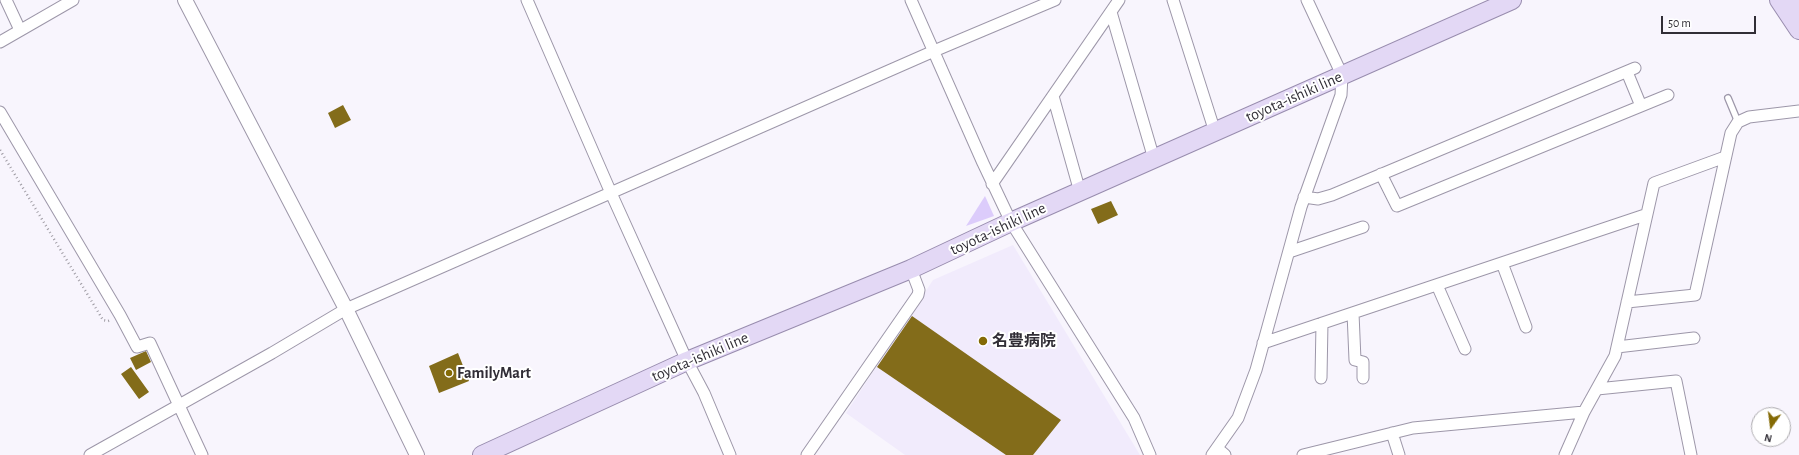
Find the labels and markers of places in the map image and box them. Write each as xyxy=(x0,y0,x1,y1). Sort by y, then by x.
place label: 名豊病院 xyxy=(992,331,1056,351)
marker: 名豊病院 xyxy=(977,335,989,347)
place label: FamilyMart xyxy=(457,363,531,383)
marker: FamilyMart xyxy=(444,368,454,378)

